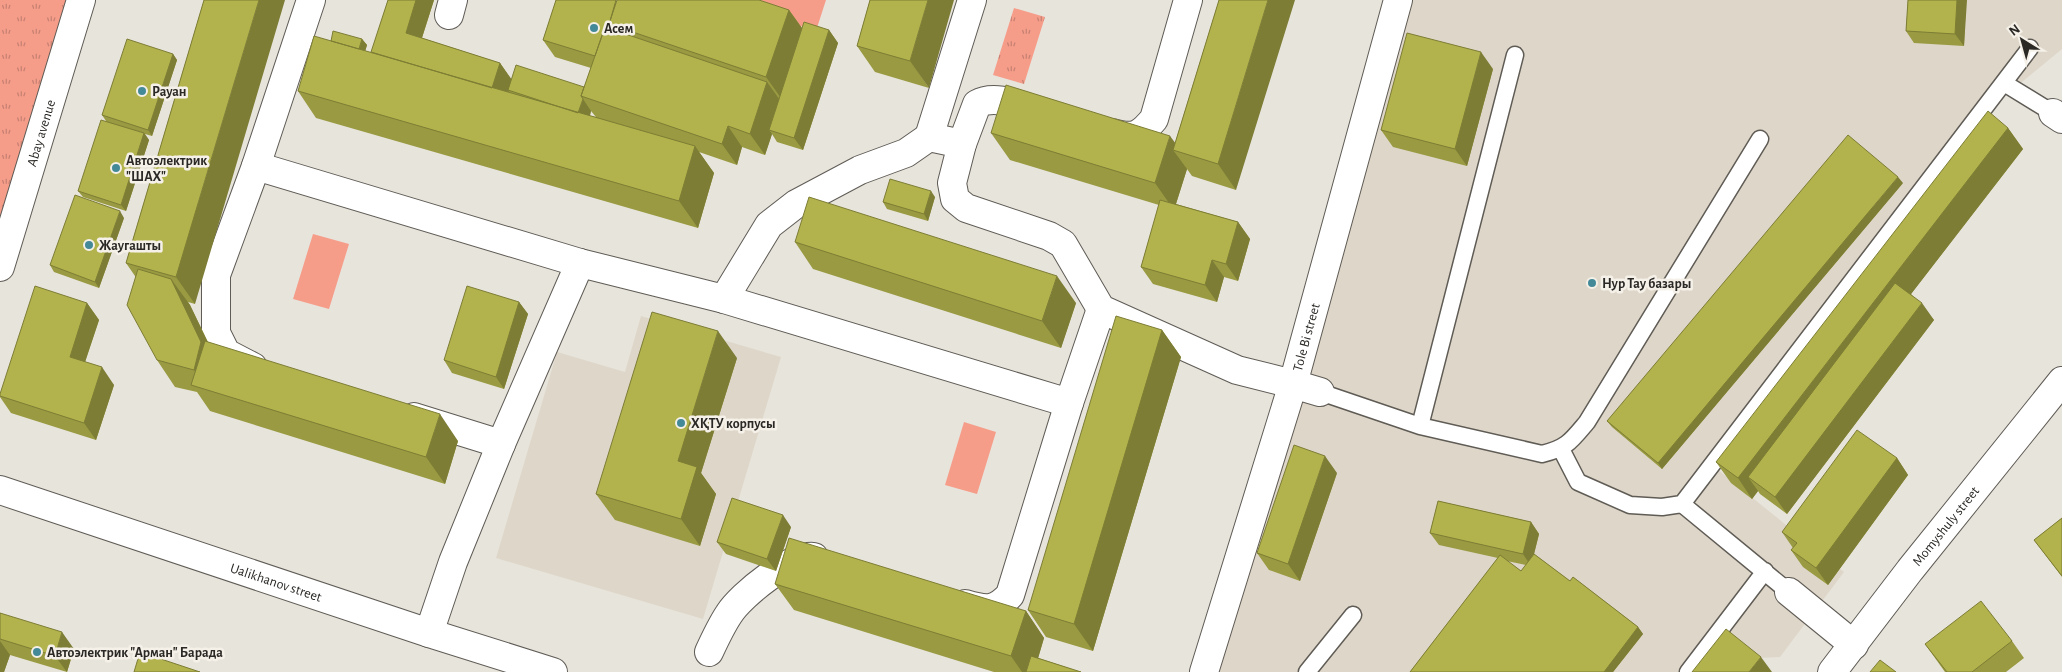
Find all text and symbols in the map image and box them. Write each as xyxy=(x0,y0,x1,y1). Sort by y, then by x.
north arrow xyxy=(1997,15,2047,65)
marker: Асем xyxy=(588,22,600,34)
place label: Асем xyxy=(604,22,633,36)
text: N xyxy=(2007,22,2023,39)
marker: Рауан xyxy=(136,85,148,97)
place label: Рауан xyxy=(152,85,187,99)
street label: Abay avenue xyxy=(25,98,58,168)
place label: Автоэлектрик "ШАХ" xyxy=(126,154,207,184)
marker: Автоэлектрик "ШАХ" xyxy=(110,162,122,174)
marker: Жаугашты xyxy=(83,239,95,251)
place label: Жаугашты xyxy=(99,239,161,253)
marker: Нур Тау базары xyxy=(1586,277,1598,289)
place label: Нур Тау базары xyxy=(1602,277,1691,291)
street label: Tole Bi street xyxy=(1291,301,1323,373)
marker: ХҚТУ корпусы xyxy=(675,417,687,429)
place label: ХҚТУ корпусы xyxy=(691,417,776,431)
street label: Momyshuly street xyxy=(1910,484,1983,569)
street label: Ualikhanov street xyxy=(228,561,324,605)
marker: Автоэлектрик "Арман" Барада xyxy=(31,646,43,658)
place label: Автоэлектрик "Арман" Барада xyxy=(47,646,223,660)

